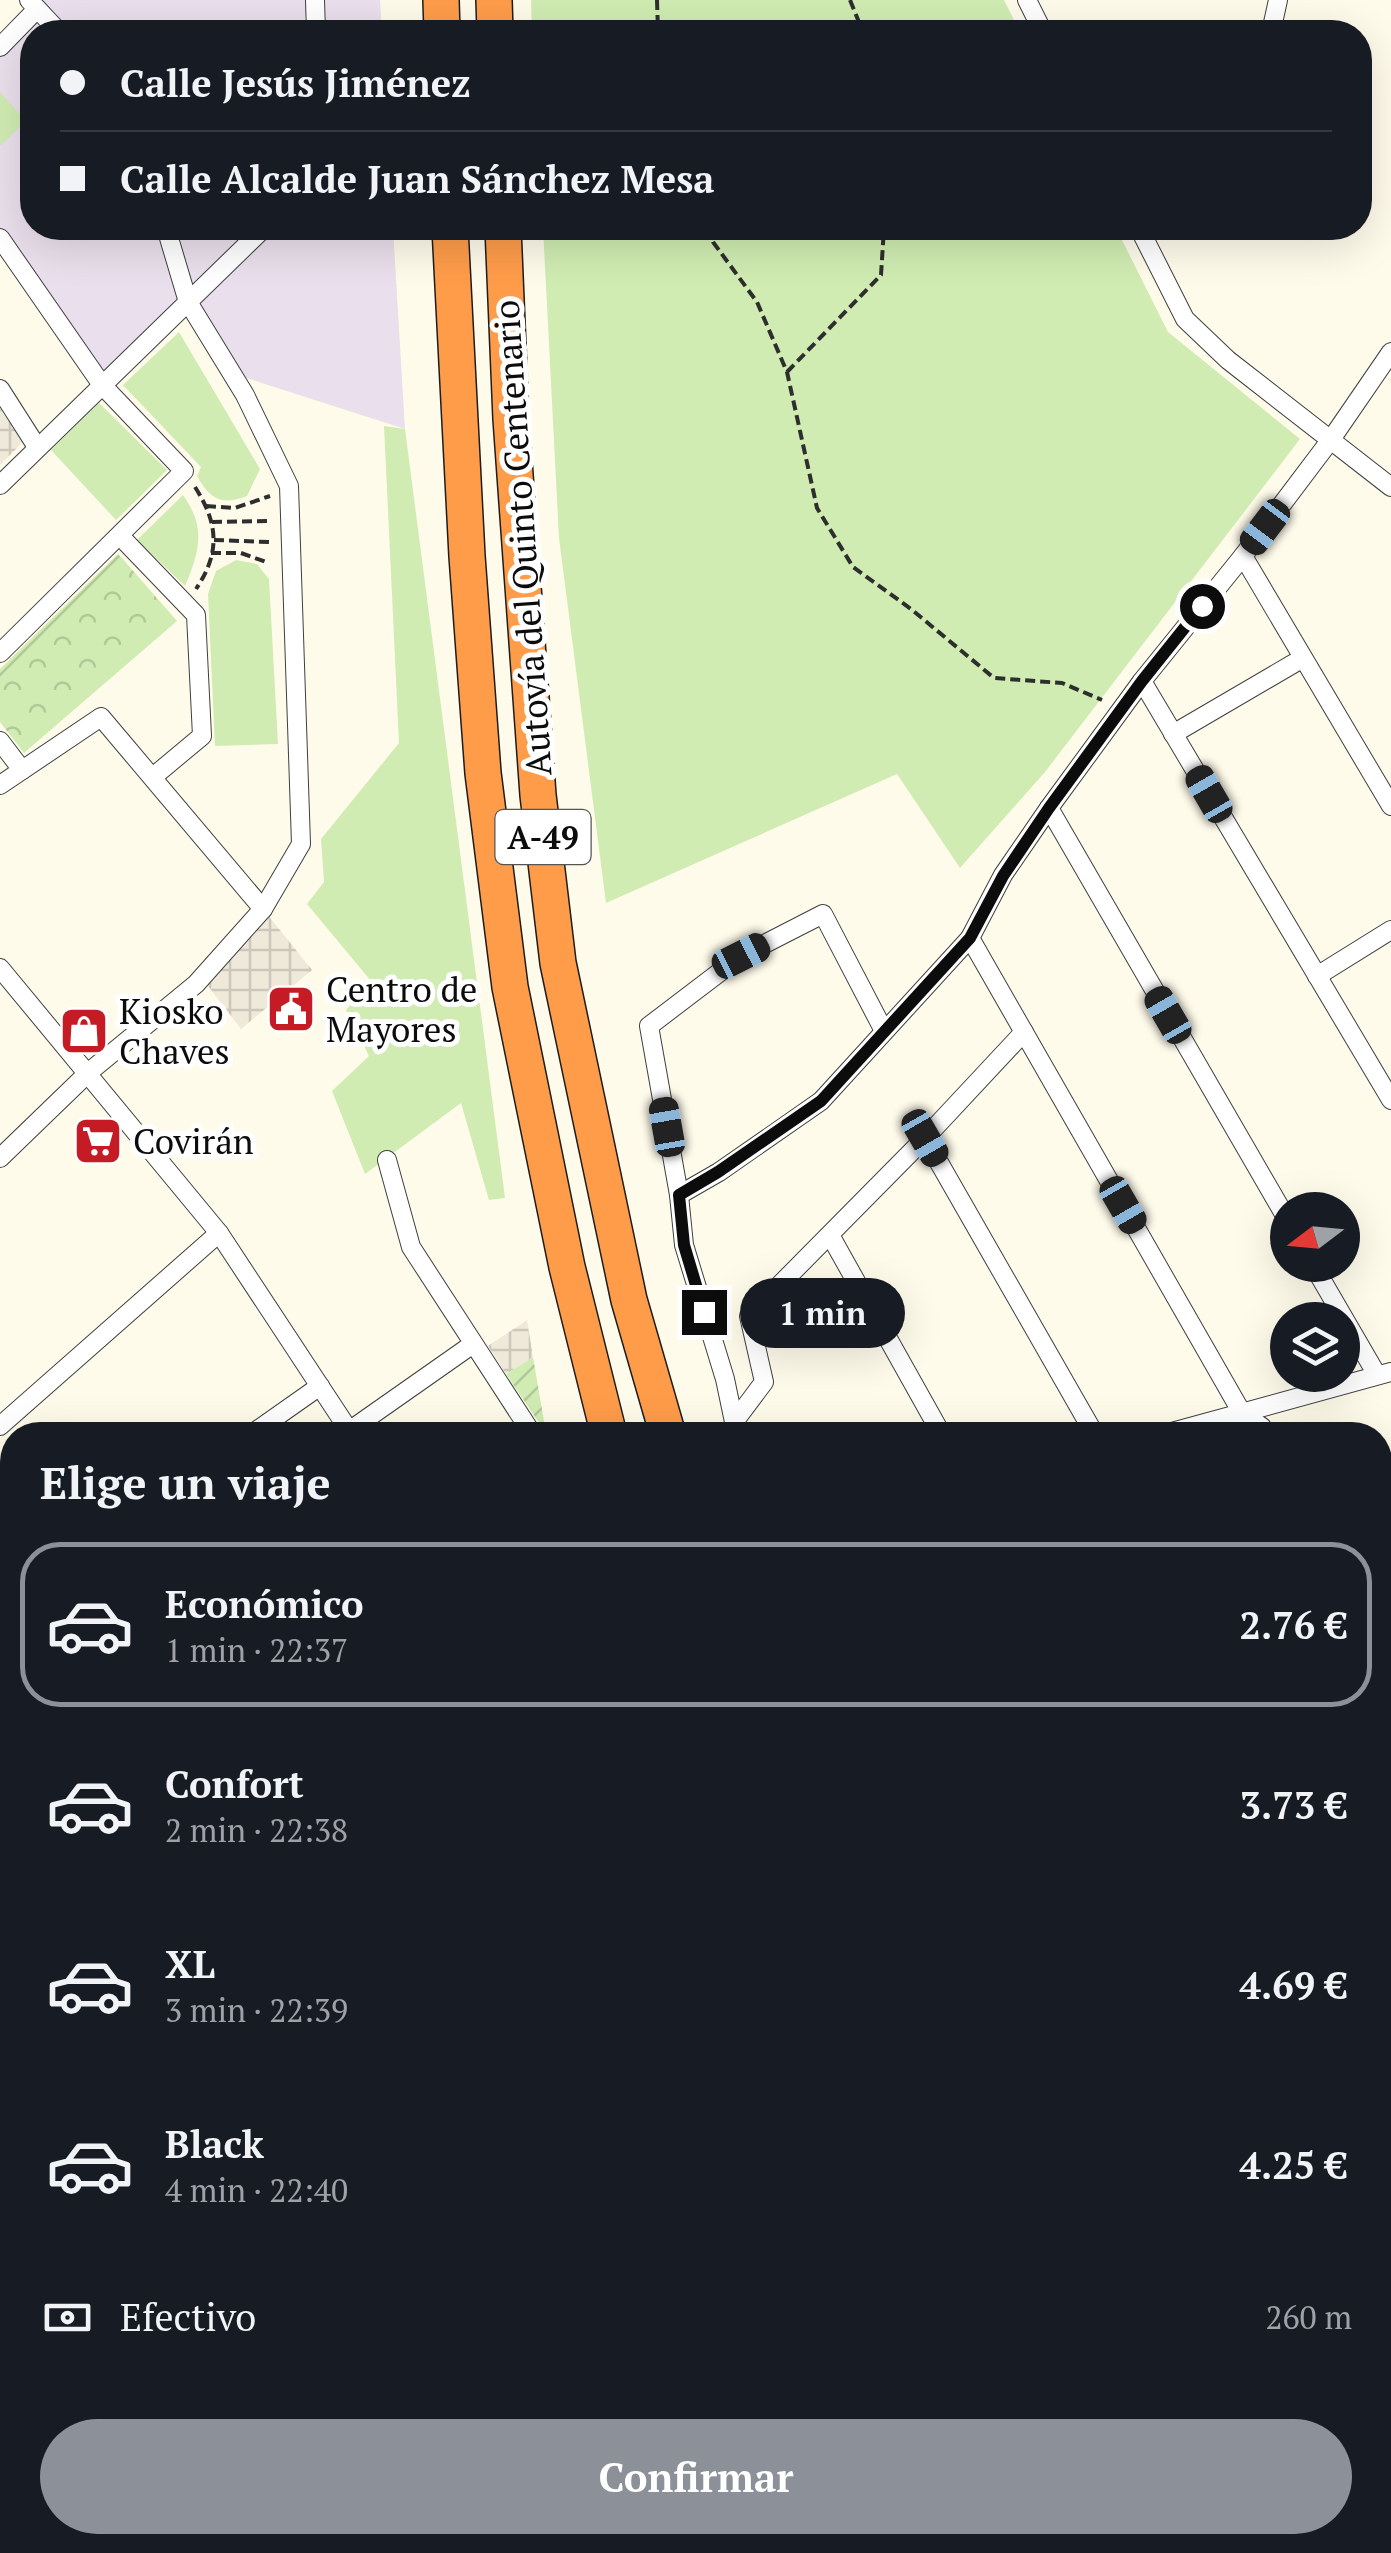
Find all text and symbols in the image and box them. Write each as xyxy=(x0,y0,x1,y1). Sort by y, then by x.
text: Calle Jesús Jiménez xyxy=(120,58,471,108)
text: Calle Alcalde Juan Sánchez Mesa xyxy=(120,154,714,204)
street label: Autovía del Quinto Centenario xyxy=(482,299,562,777)
car xyxy=(1235,494,1295,560)
route start xyxy=(1180,584,1225,629)
car xyxy=(1181,761,1237,827)
road number: A-49 xyxy=(496,810,590,864)
car xyxy=(707,929,775,983)
place label: Centro de Mayores xyxy=(326,966,477,1052)
car xyxy=(1140,982,1196,1048)
public building icon: Centro de Mayores xyxy=(265,983,317,1035)
place label: Kiosko Chaves xyxy=(119,988,230,1074)
shop icon: Kiosko Chaves xyxy=(58,1005,110,1057)
car xyxy=(647,1095,687,1159)
car xyxy=(897,1105,953,1171)
supermarket icon: Covirán xyxy=(72,1115,124,1167)
place label: Covirán xyxy=(133,1118,254,1164)
car xyxy=(1095,1172,1151,1238)
north arrow xyxy=(1270,1192,1360,1282)
map controls xyxy=(1270,1192,1360,1392)
callout: 1 min xyxy=(739,1277,904,1347)
route end xyxy=(682,1290,727,1335)
text: 1 min xyxy=(779,1292,866,1334)
button: layers xyxy=(1270,1302,1360,1392)
text: Elige un viaje xyxy=(40,1452,331,1512)
text: Económico xyxy=(165,1579,364,1629)
icon: car xyxy=(45,1580,135,1670)
text: 2.76 € xyxy=(1240,1600,1347,1650)
text: 1 min · 22:37 xyxy=(165,1629,348,1671)
text: Confort xyxy=(165,1759,304,1809)
icon: car xyxy=(45,1760,135,1850)
text: 3.73 € xyxy=(1240,1780,1347,1830)
text: 2 min · 22:38 xyxy=(165,1809,348,1851)
text: XL xyxy=(165,1939,215,1989)
icon: car xyxy=(45,1940,135,2030)
text: 4.69 € xyxy=(1240,1960,1347,2010)
text: 3 min · 22:39 xyxy=(165,1989,348,2031)
text: Black xyxy=(165,2119,264,2169)
icon: car xyxy=(45,2120,135,2210)
text: 4.25 € xyxy=(1240,2140,1347,2190)
text: 4 min · 22:40 xyxy=(165,2169,348,2211)
icon: cash xyxy=(40,2290,95,2345)
text: Efectivo xyxy=(120,2292,256,2342)
text: 260 m xyxy=(1265,2296,1352,2338)
button: Confirmar xyxy=(40,2419,1352,2534)

